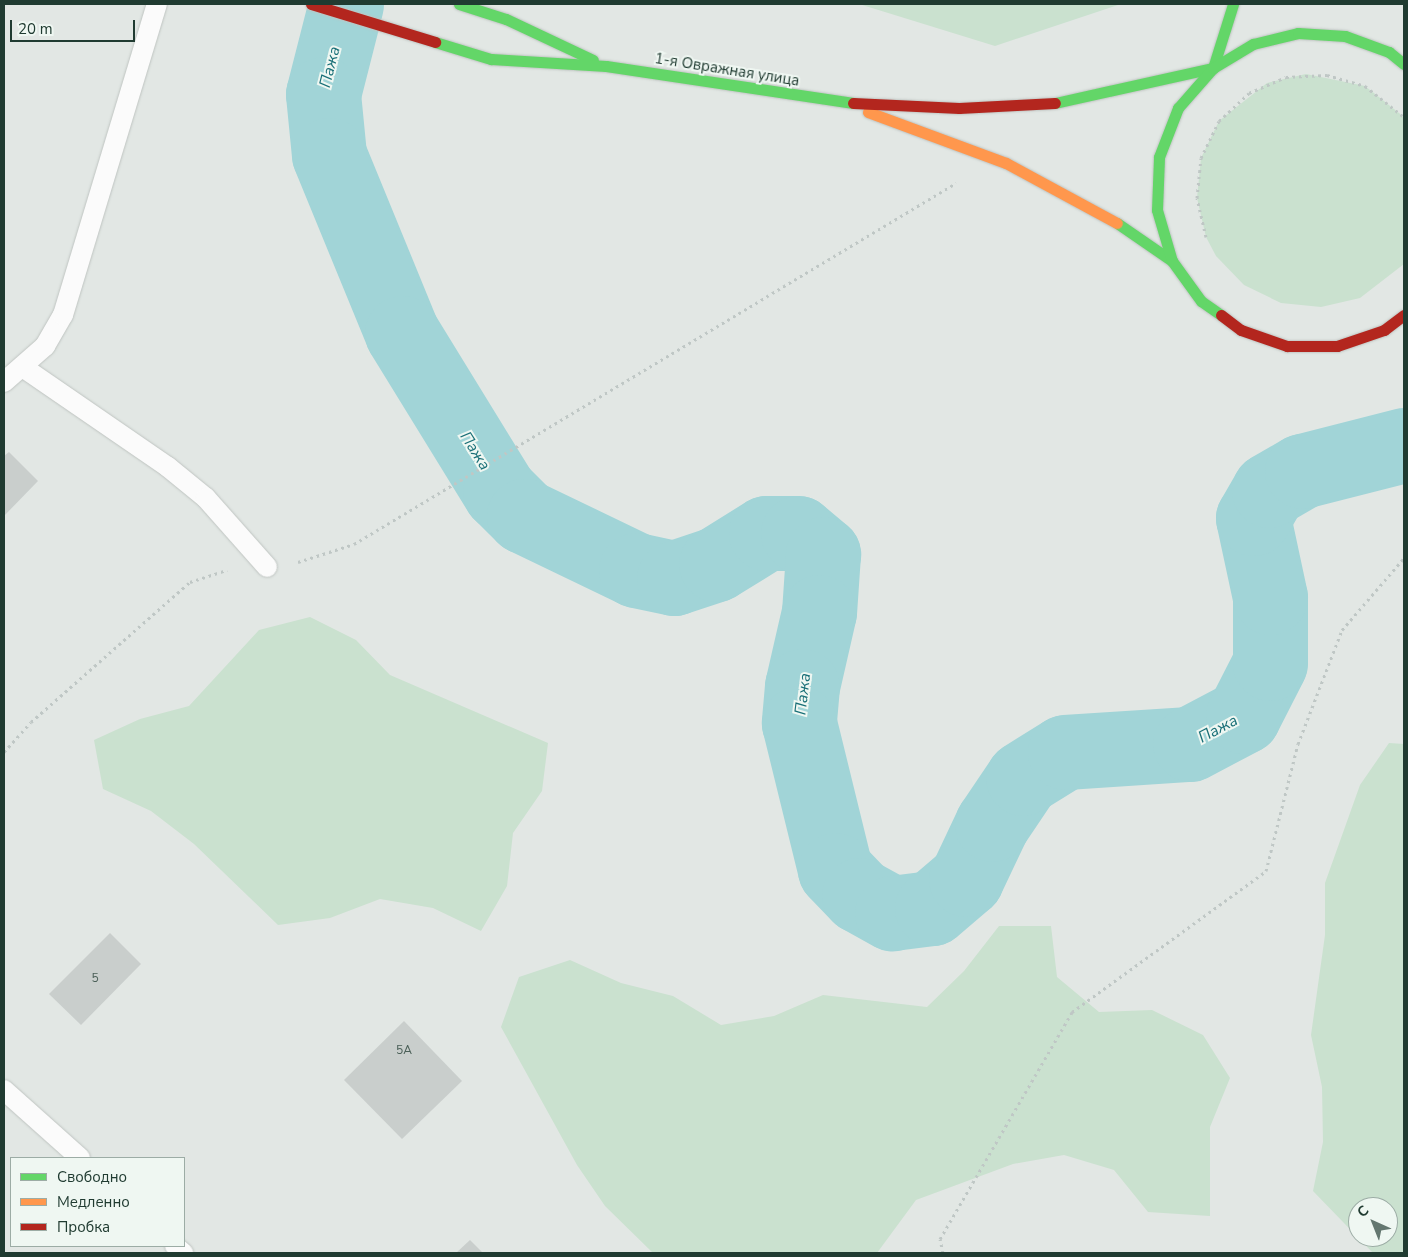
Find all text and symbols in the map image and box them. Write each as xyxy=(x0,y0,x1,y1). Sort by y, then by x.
scale bar xyxy=(12,10,138,42)
text: 20 m xyxy=(18,19,53,39)
water label: Пажа xyxy=(316,44,344,90)
street label: 1-я Овражная улица xyxy=(653,50,801,90)
water label: Пажа xyxy=(456,428,494,474)
water label: Пажа xyxy=(791,672,815,716)
water label: Пажа xyxy=(1195,711,1241,747)
house number: 5 xyxy=(91,972,99,986)
house number: 5А xyxy=(396,1044,412,1058)
legend xyxy=(10,1157,185,1247)
text: Свободно xyxy=(57,1167,127,1187)
text: Медленно xyxy=(57,1192,130,1212)
north arrow xyxy=(1348,1197,1398,1247)
text: С xyxy=(1353,1201,1373,1222)
text: Пробка xyxy=(57,1217,110,1237)

